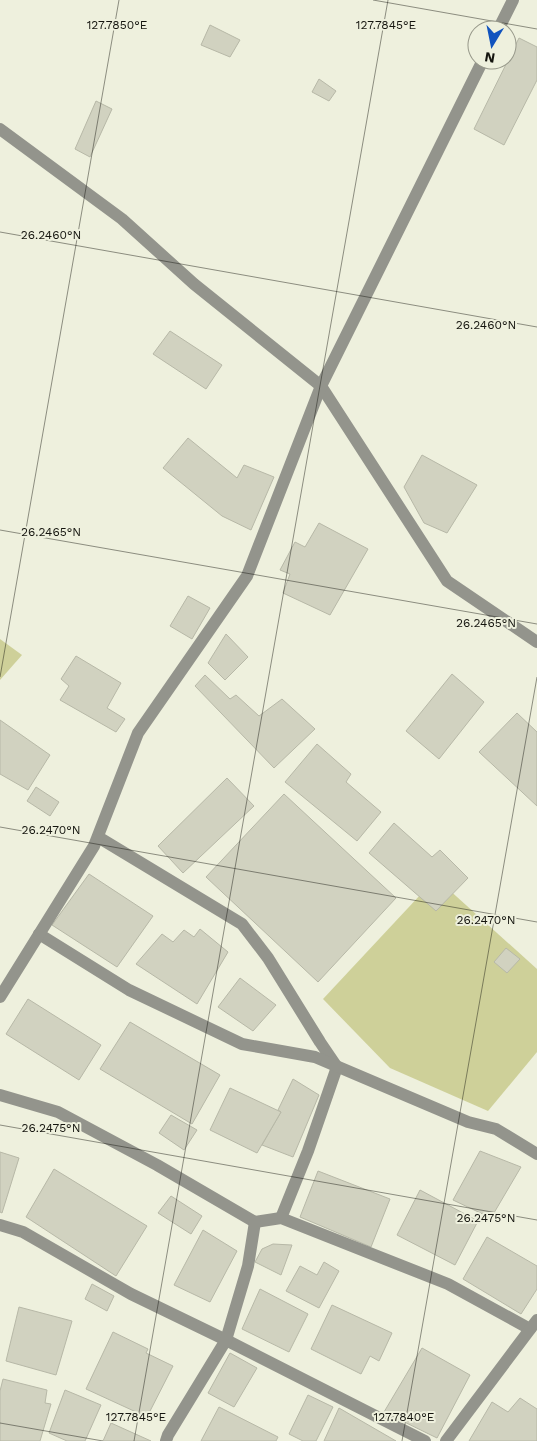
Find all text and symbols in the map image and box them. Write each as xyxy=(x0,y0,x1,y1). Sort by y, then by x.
text: 127.7850°E xyxy=(87,18,148,32)
text: 127.7845°E xyxy=(356,18,417,32)
north arrow xyxy=(467,20,517,70)
text: N xyxy=(483,49,496,67)
text: 26.2460°N xyxy=(21,228,81,242)
text: 26.2460°N xyxy=(456,318,516,332)
text: 26.2465°N xyxy=(21,525,81,539)
text: 26.2465°N xyxy=(456,616,516,630)
text: 26.2470°N xyxy=(21,823,81,837)
text: 26.2470°N xyxy=(456,913,516,927)
text: 26.2475°N xyxy=(22,1121,80,1135)
text: 26.2475°N xyxy=(457,1211,515,1225)
text: 127.7845°E xyxy=(106,1410,167,1424)
text: 127.7840°E xyxy=(373,1410,435,1424)

